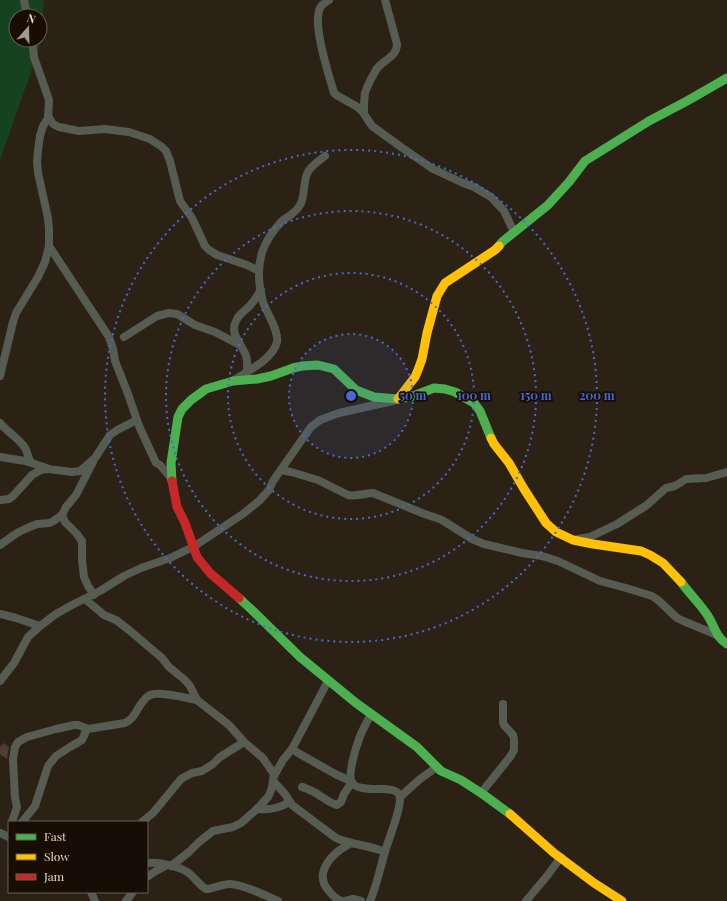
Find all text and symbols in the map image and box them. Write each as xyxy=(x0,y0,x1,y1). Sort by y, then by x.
north arrow xyxy=(8,8,48,48)
text: N xyxy=(25,10,38,27)
text: 50 m xyxy=(400,387,427,403)
text: 100 m xyxy=(457,387,491,403)
text: 150 m xyxy=(520,387,552,403)
text: 200 m xyxy=(579,387,615,403)
centre of rings xyxy=(344,389,358,403)
legend xyxy=(8,821,148,893)
text: Fast xyxy=(44,828,67,844)
text: Slow xyxy=(44,848,70,864)
text: Jam xyxy=(43,868,65,884)

